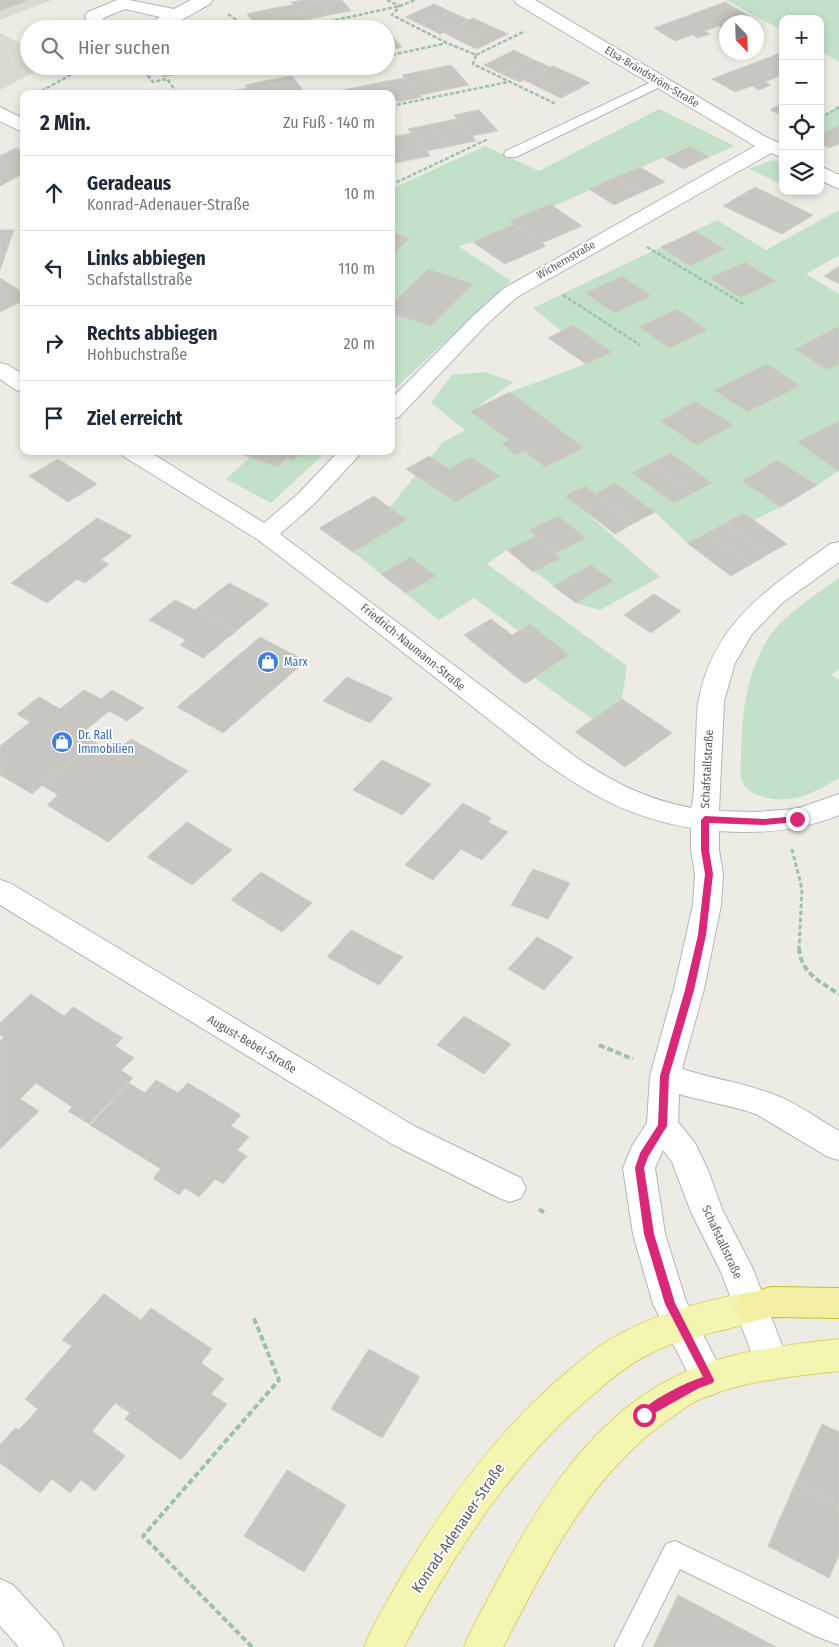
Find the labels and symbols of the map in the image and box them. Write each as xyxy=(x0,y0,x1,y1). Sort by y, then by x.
north arrow xyxy=(719,15,764,60)
street label: Elsa-Brändström-Straße xyxy=(603,44,701,110)
street label: Wichernstraße xyxy=(535,238,597,282)
street label: Friedrich-Naumann-Straße xyxy=(358,600,468,694)
shop icon: Marx xyxy=(256,650,280,674)
place label: Marx xyxy=(284,655,309,669)
place label: Dr. Rall Immobilien xyxy=(78,728,134,756)
street label: Schafstallstraße xyxy=(698,729,716,809)
shop icon: Dr. Rall Immobilien xyxy=(50,730,74,754)
route end xyxy=(786,808,809,831)
street label: August-Bebel-Straße xyxy=(205,1012,299,1076)
street label: Schafstallstraße xyxy=(699,1203,745,1281)
route start xyxy=(633,1404,656,1427)
street label: Konrad-Adenauer-Straße xyxy=(408,1460,508,1596)

